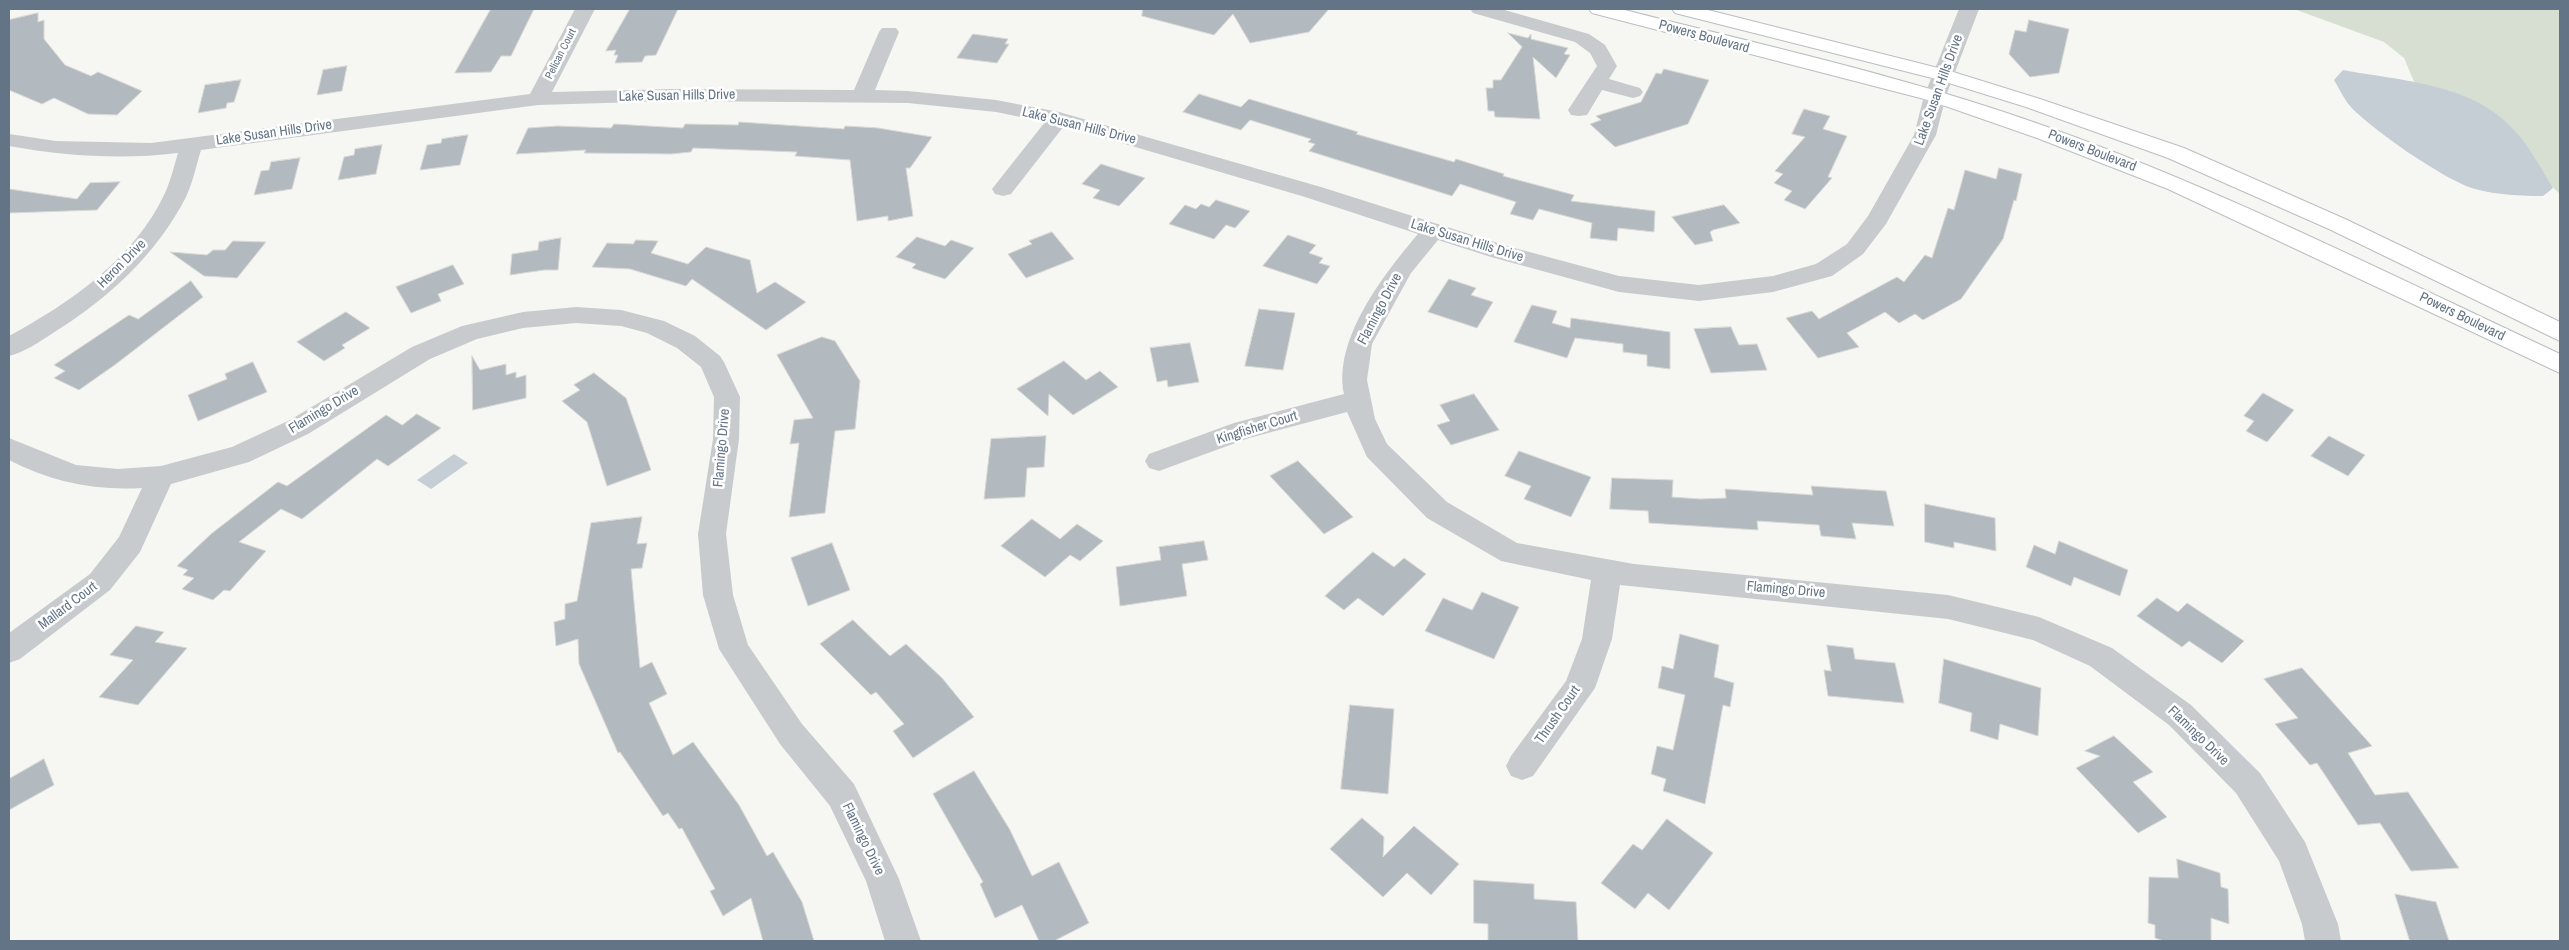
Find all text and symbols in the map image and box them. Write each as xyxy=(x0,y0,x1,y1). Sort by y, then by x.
street label: Powers Boulevard xyxy=(1657,17,1751,57)
street label: Pelican Court xyxy=(543,27,579,81)
street label: Lake Susan Hills Drive xyxy=(1911,32,1967,148)
street label: Lake Susan Hills Drive xyxy=(618,87,736,105)
street label: Lake Susan Hills Drive xyxy=(1020,104,1138,148)
street label: Lake Susan Hills Drive xyxy=(215,117,333,149)
street label: Powers Boulevard xyxy=(2046,126,2138,176)
street label: Lake Susan Hills Drive xyxy=(1409,216,1525,266)
street label: Heron Drive xyxy=(94,236,150,292)
street label: Flamingo Drive xyxy=(1354,270,1406,348)
street label: Powers Boulevard xyxy=(2416,289,2508,345)
street label: Flamingo Drive xyxy=(286,383,362,437)
street label: Flamingo Drive xyxy=(710,408,734,488)
street label: Kingfisher Court xyxy=(1215,408,1299,448)
street label: Flamingo Drive xyxy=(1746,578,1826,602)
street label: Mallard Court xyxy=(35,579,101,633)
street label: Thrush Court xyxy=(1532,683,1584,747)
street label: Flamingo Drive xyxy=(2164,703,2232,769)
street label: Flamingo Drive xyxy=(838,800,888,878)

